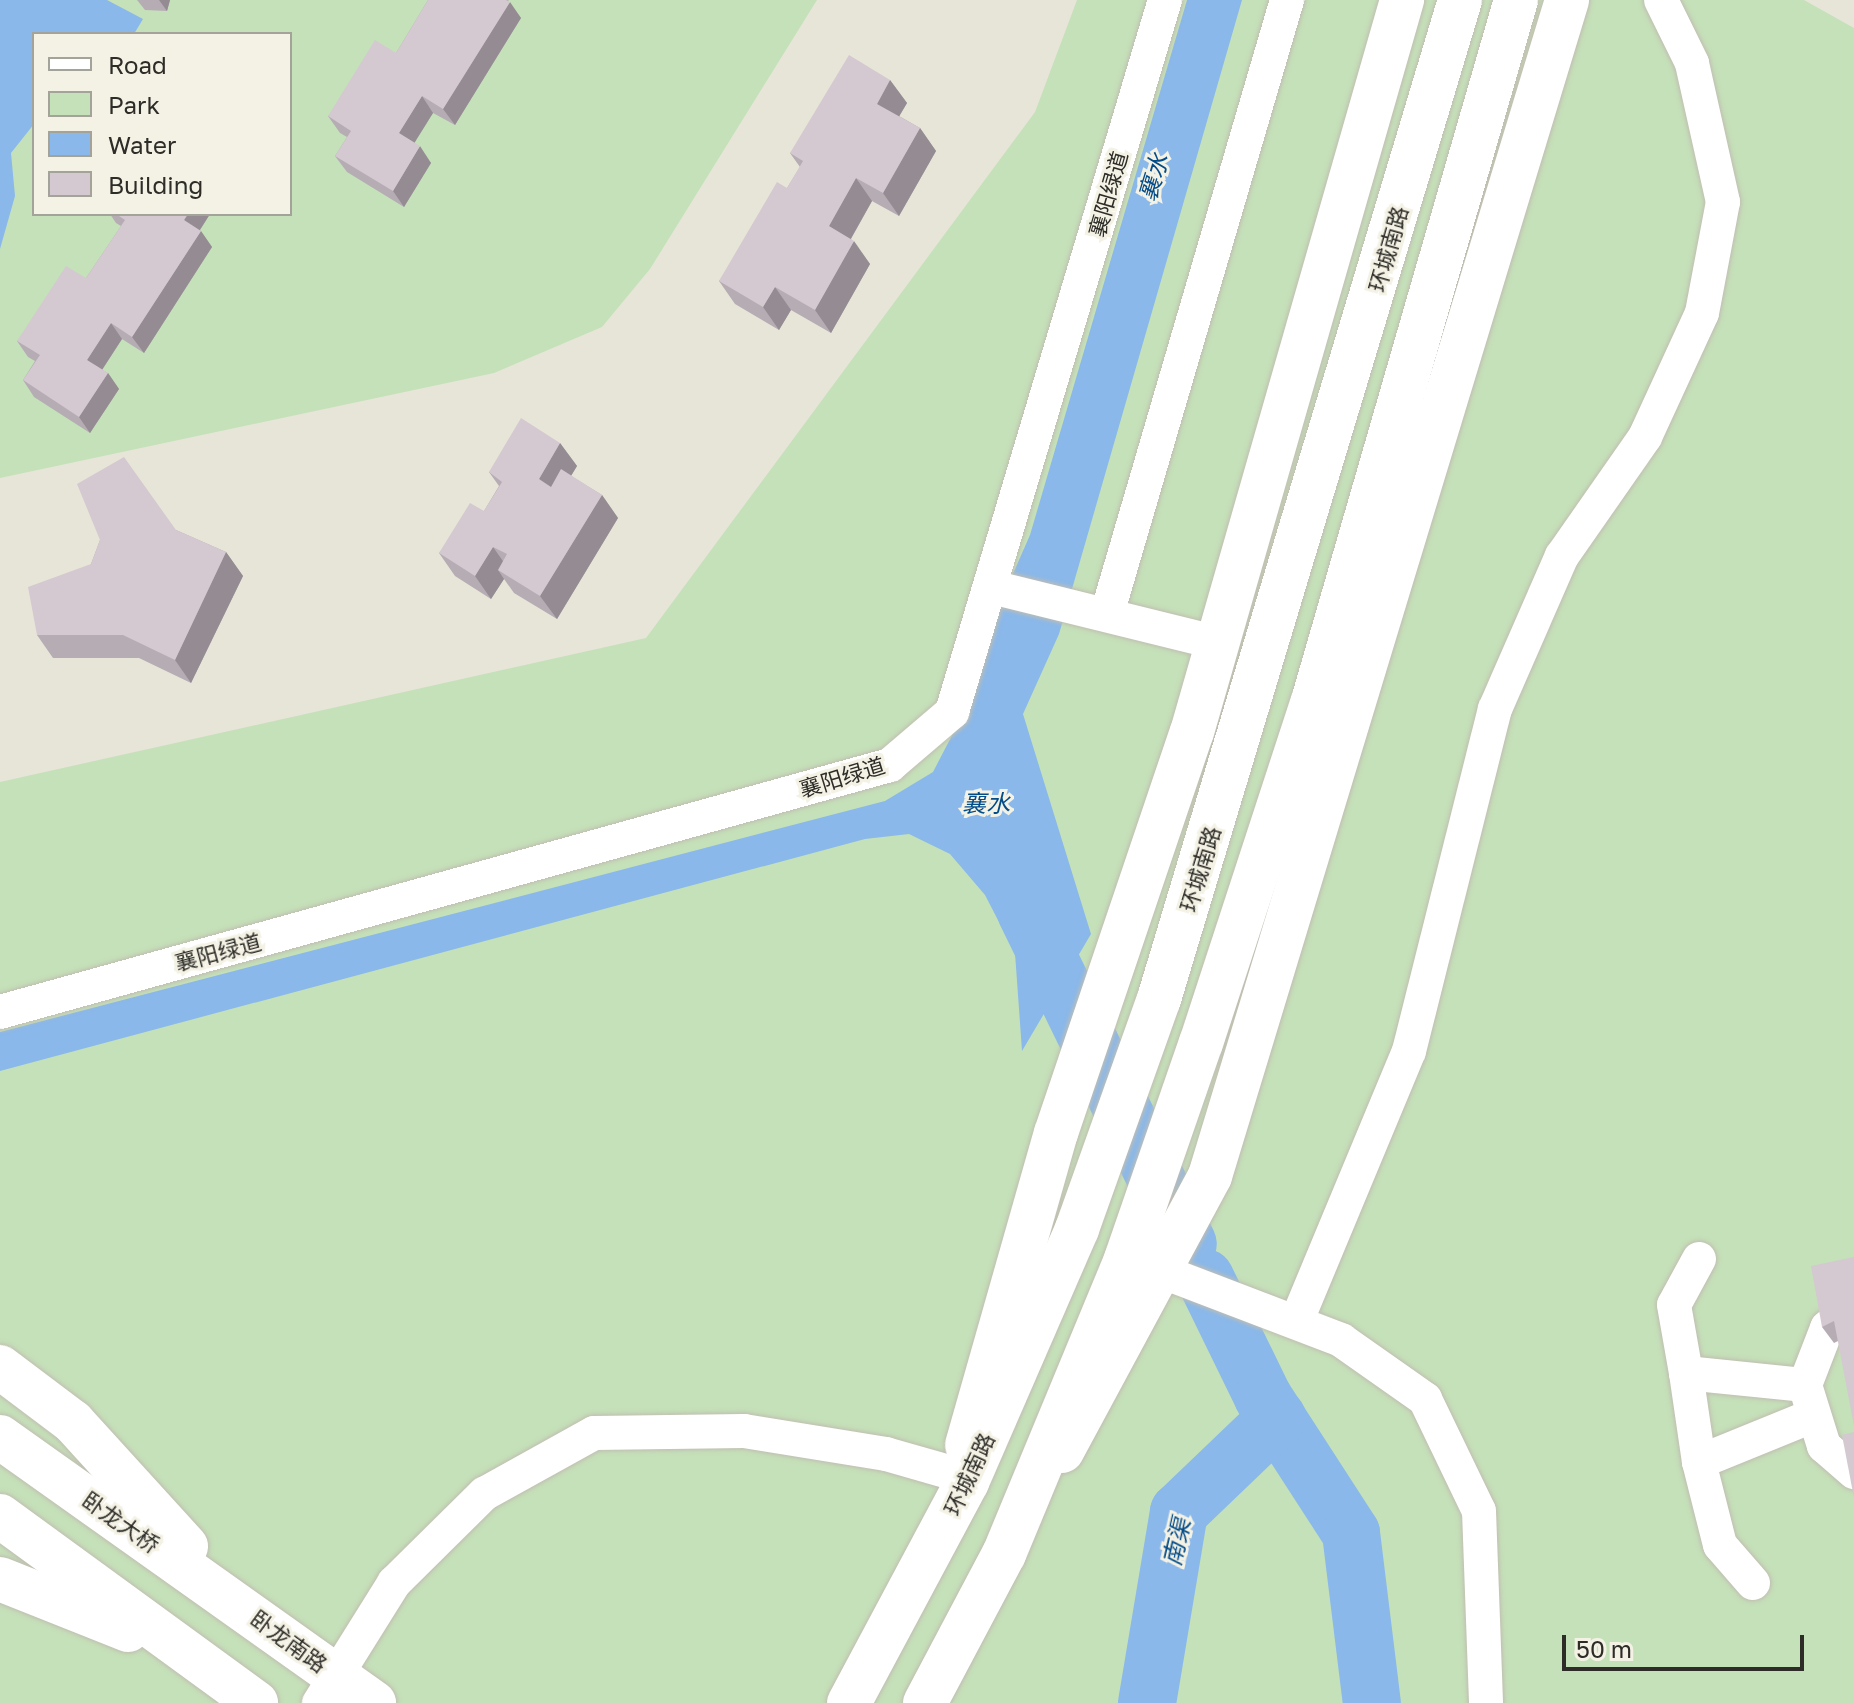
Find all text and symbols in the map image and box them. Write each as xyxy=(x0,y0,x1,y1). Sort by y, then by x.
legend xyxy=(32,32,292,216)
text: Road xyxy=(108,50,167,79)
text: Park xyxy=(108,90,160,119)
text: Water xyxy=(108,130,176,159)
street label: 襄阳绿道 xyxy=(1083,148,1133,240)
water label: 襄水 xyxy=(1132,150,1174,204)
text: Building xyxy=(108,170,203,199)
street label: 环城南路 xyxy=(1363,203,1413,295)
street label: 襄阳绿道 xyxy=(796,752,888,802)
water label: 襄水 xyxy=(962,789,1010,817)
street label: 环城南路 xyxy=(1175,823,1225,915)
street label: 襄阳绿道 xyxy=(172,928,264,976)
street label: 环城南路 xyxy=(938,1429,1000,1519)
street label: 卧龙大桥 xyxy=(77,1486,165,1558)
water label: 南渠 xyxy=(1157,1515,1195,1569)
street label: 卧龙南路 xyxy=(246,1604,332,1678)
scale bar xyxy=(1566,1619,1808,1669)
text: 50 m xyxy=(1576,1634,1632,1663)

